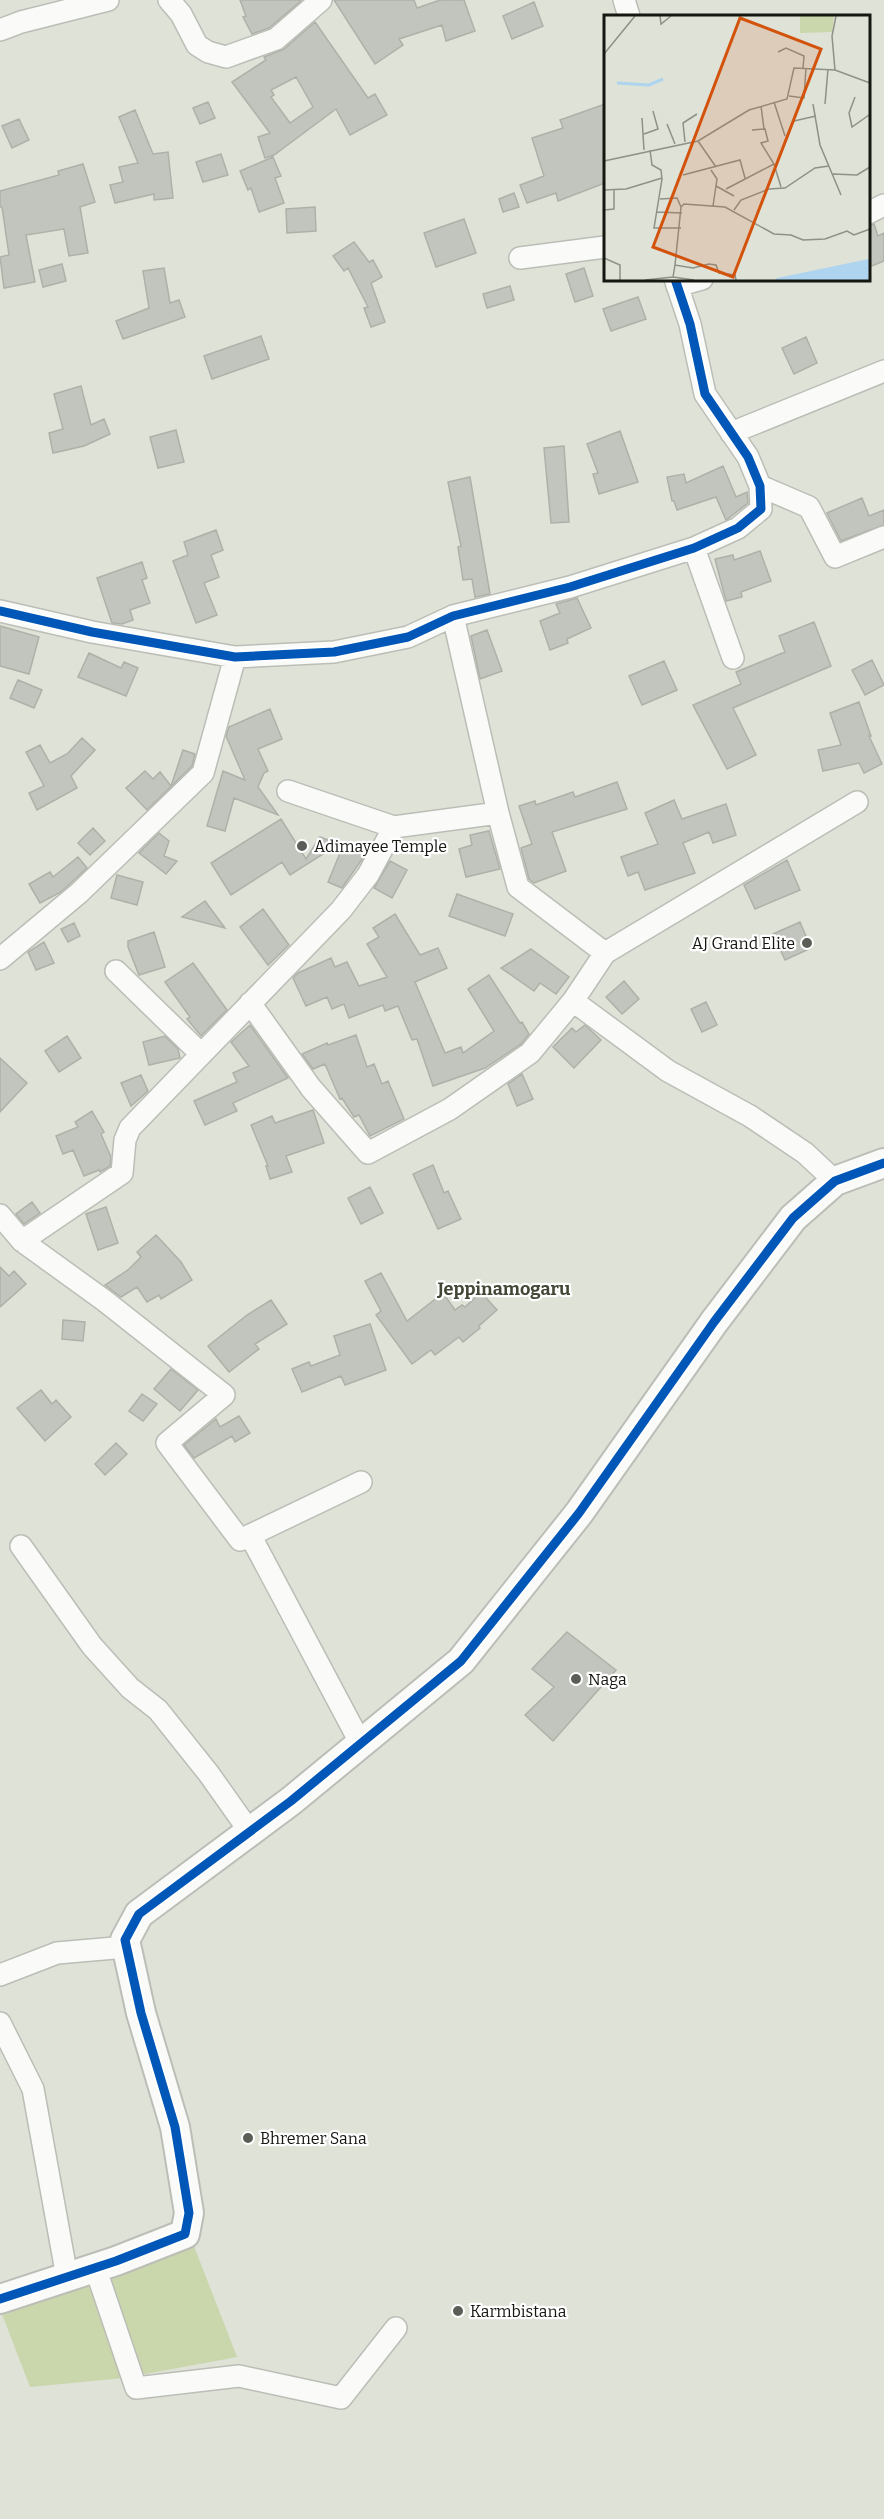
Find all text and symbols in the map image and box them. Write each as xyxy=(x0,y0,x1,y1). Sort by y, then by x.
inset map xyxy=(604,15,869,280)
place label: Adimayee Temple xyxy=(314,837,447,856)
marker: Adimayee Temple xyxy=(295,839,309,853)
place label: AJ Grand Elite xyxy=(692,934,795,953)
marker: AJ Grand Elite xyxy=(800,936,814,950)
district label: Jeppinamogaru xyxy=(437,1278,571,1300)
place label: Naga xyxy=(588,1670,627,1689)
marker: Naga xyxy=(569,1672,583,1686)
place label: Bhremer Sana xyxy=(260,2129,367,2148)
marker: Bhremer Sana xyxy=(241,2131,255,2145)
place label: Karmbistana xyxy=(470,2302,567,2321)
marker: Karmbistana xyxy=(451,2304,465,2318)

